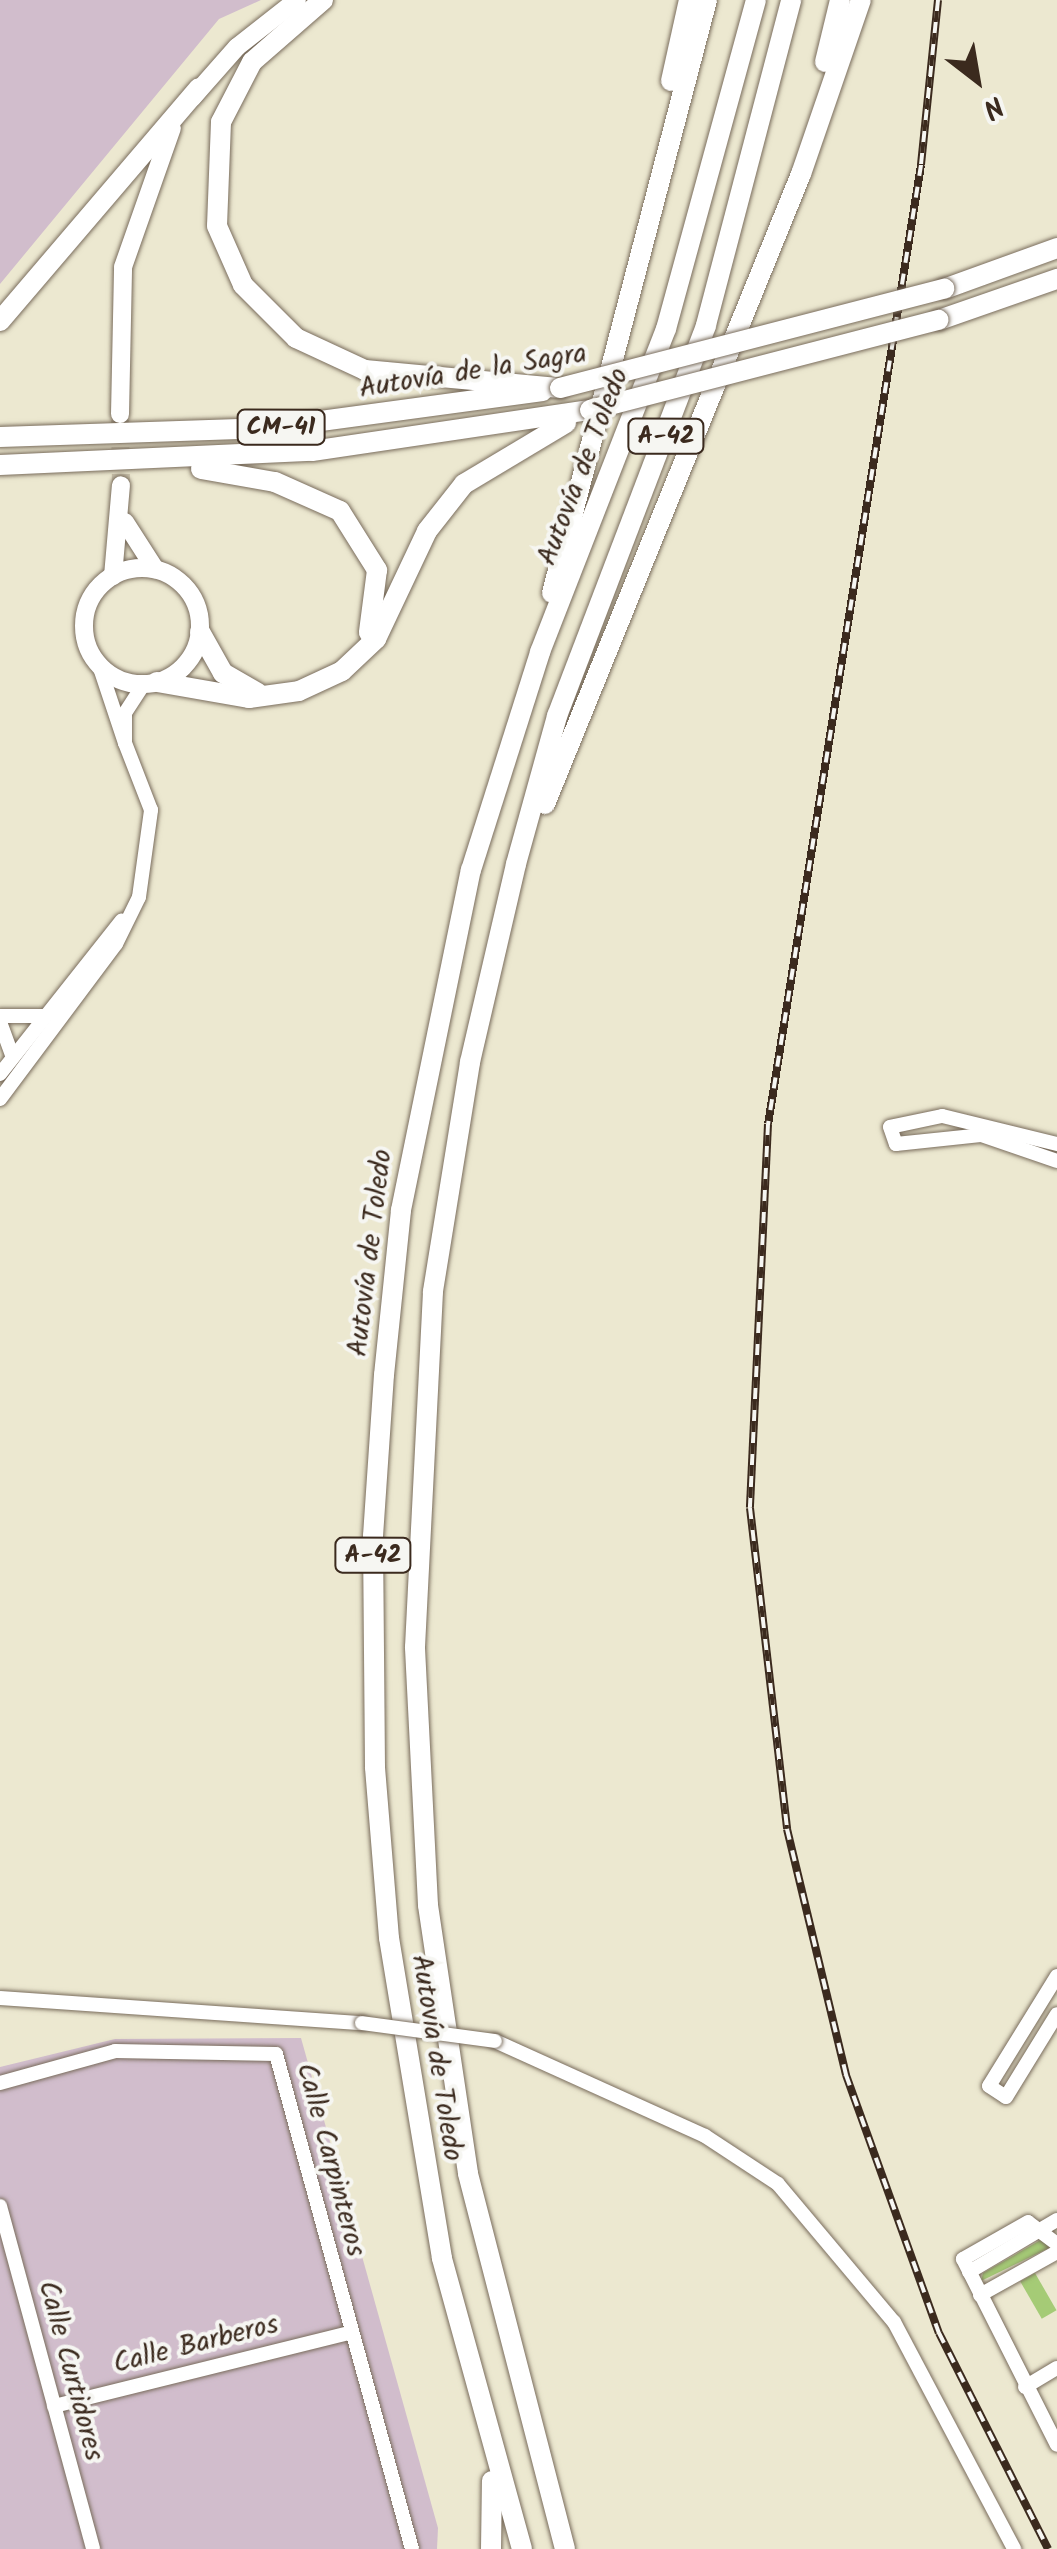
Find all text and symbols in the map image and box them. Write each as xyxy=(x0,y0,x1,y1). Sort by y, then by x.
north arrow xyxy=(927,30,1027,130)
text: N xyxy=(974,82,1012,130)
street label: Autovía de la Sagra xyxy=(357,337,589,407)
street label: Autovía de Toledo xyxy=(531,364,637,570)
road number: CM-41 xyxy=(236,407,326,447)
road number: A-42 xyxy=(626,416,706,456)
street label: Autovía de Toledo xyxy=(342,1148,400,1358)
road number: A-42 xyxy=(333,1535,413,1575)
street label: Autovía de Toledo xyxy=(403,1952,469,2164)
street label: Calle Carpinteros xyxy=(288,2060,372,2260)
street label: Calle Curtidores xyxy=(30,2277,110,2465)
street label: Calle Barberos xyxy=(110,2308,282,2382)

